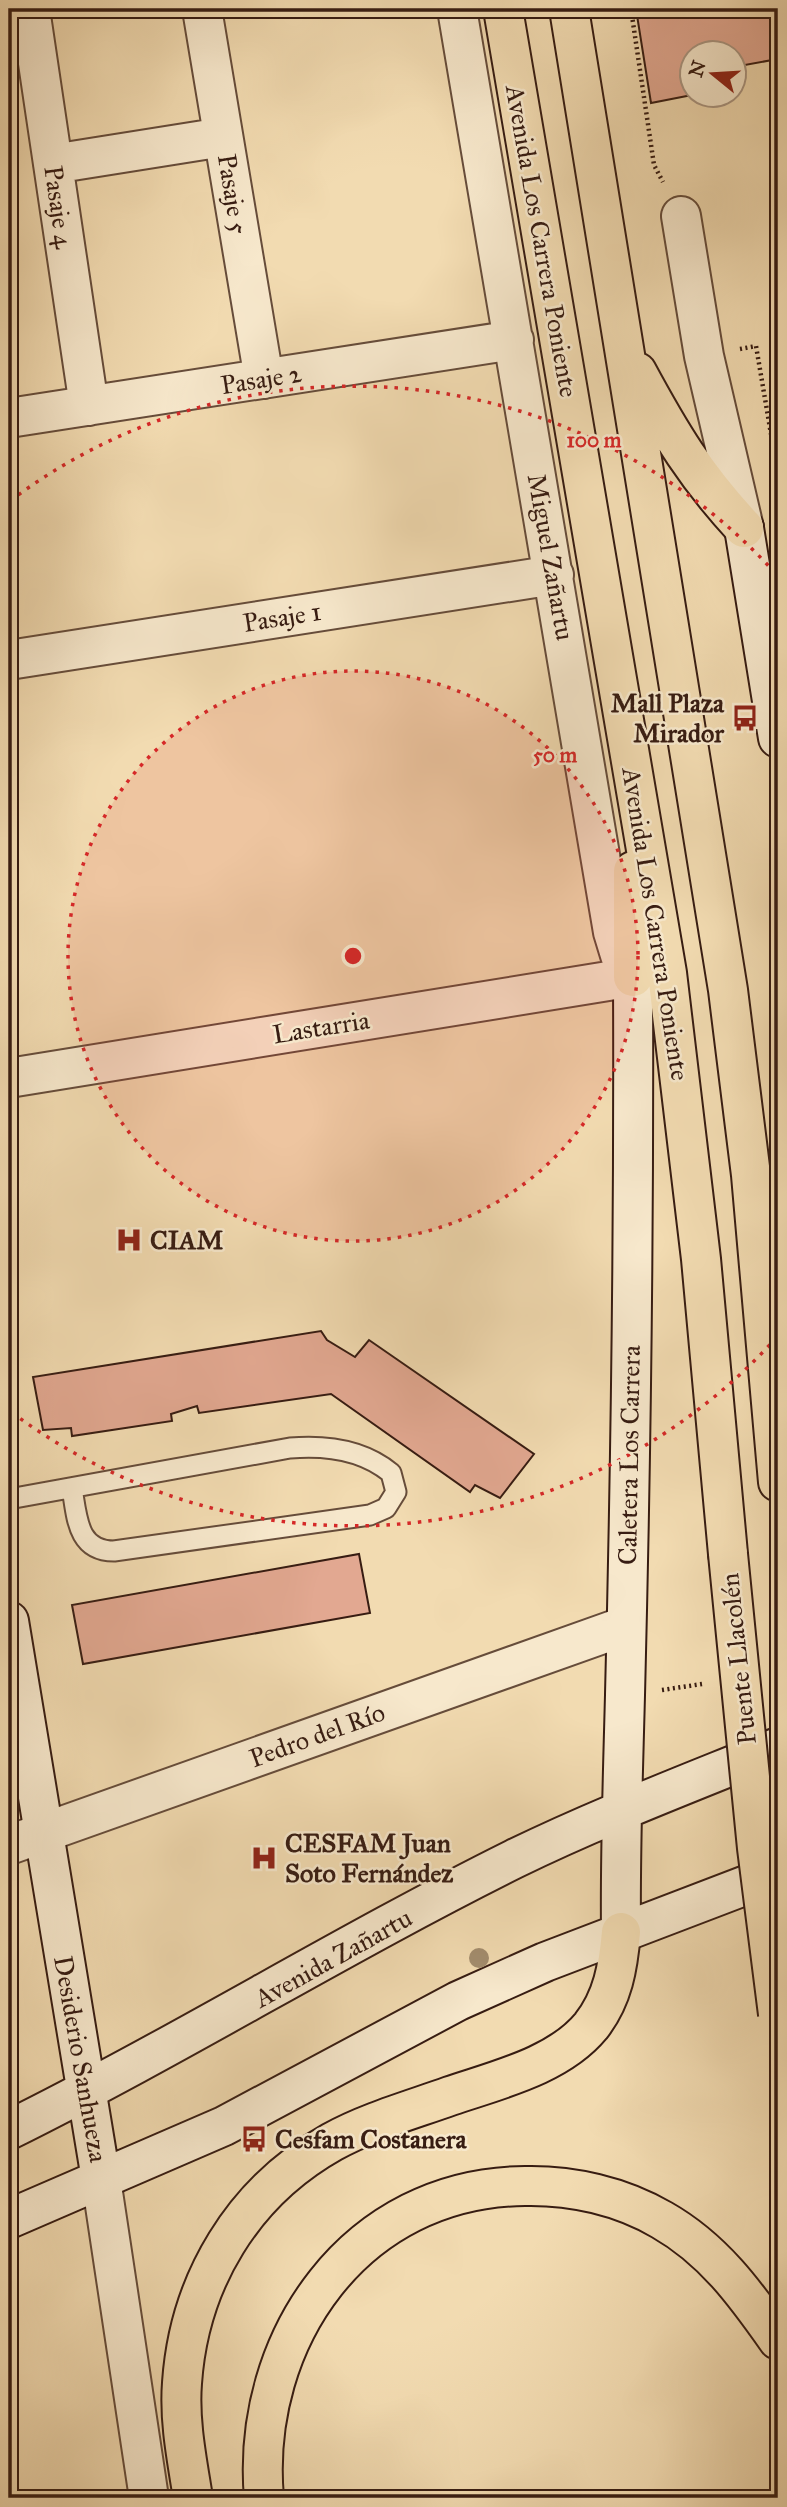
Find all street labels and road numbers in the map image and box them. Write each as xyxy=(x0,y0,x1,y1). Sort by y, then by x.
street label: Avenida Los Carrera Poniente xyxy=(499,81,585,400)
street label: Pasaje 5 xyxy=(211,152,255,236)
street label: Pasaje 4 xyxy=(37,164,81,251)
street label: Pasaje 2 xyxy=(218,357,304,401)
street label: Miguel Zañartu xyxy=(521,471,581,643)
street label: Pasaje 1 xyxy=(241,595,323,639)
street label: Avenida Los Carrera Poniente xyxy=(615,764,697,1083)
street label: Lastarria xyxy=(270,1004,372,1050)
street label: Caletera Los Carrera xyxy=(611,1345,647,1565)
street label: Puente Llacolén xyxy=(713,1572,763,1746)
street label: Pedro del Río xyxy=(245,1696,389,1774)
street label: Avenida Zañartu xyxy=(248,1901,418,2015)
street label: Desiderio Sanhueza xyxy=(47,1953,115,2165)

